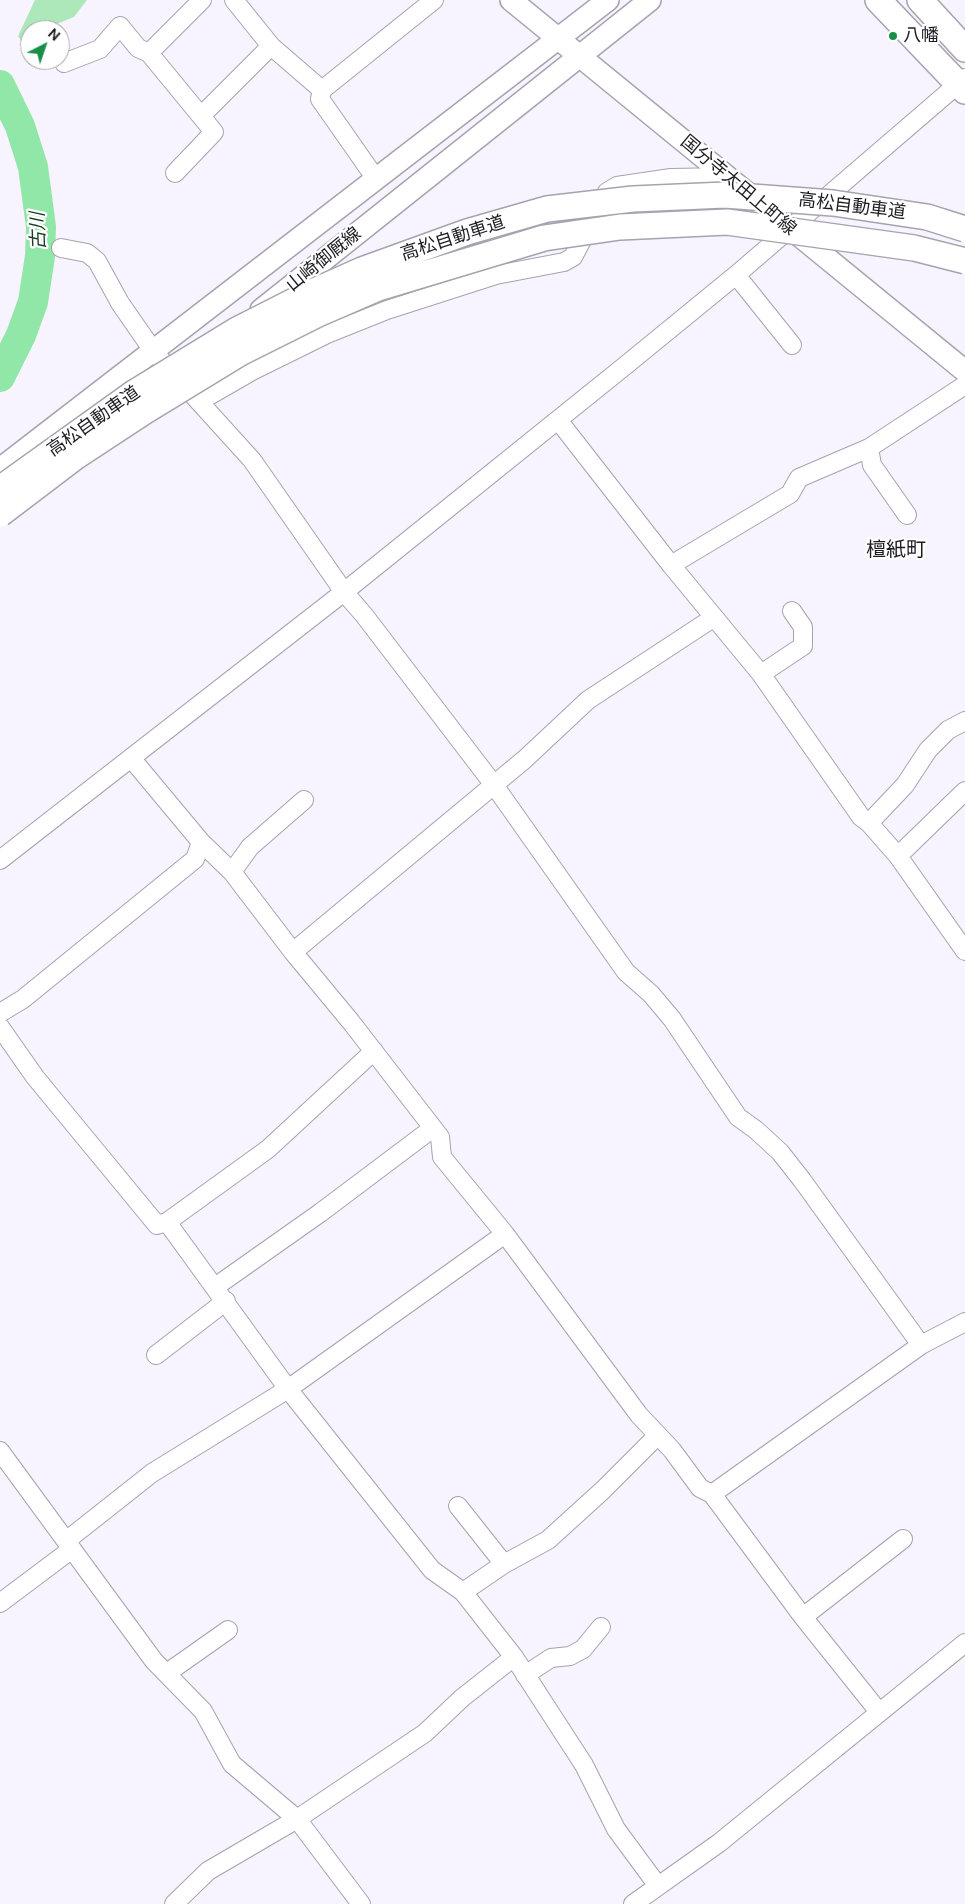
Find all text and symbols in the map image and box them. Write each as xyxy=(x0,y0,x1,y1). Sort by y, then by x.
north arrow xyxy=(20,20,70,70)
text: N xyxy=(44,24,64,45)
place label: 八幡 xyxy=(903,25,939,47)
marker: 八幡 xyxy=(887,30,899,42)
street label: 国分寺太田上町線 xyxy=(676,131,800,241)
street label: 高松自動車道 xyxy=(797,190,907,224)
water label: 古川 xyxy=(27,212,51,250)
street label: 高松自動車道 xyxy=(398,212,508,266)
street label: 山崎御厩線 xyxy=(282,223,366,297)
street label: 高松自動車道 xyxy=(44,382,144,462)
district label: 檀紙町 xyxy=(866,539,926,563)

